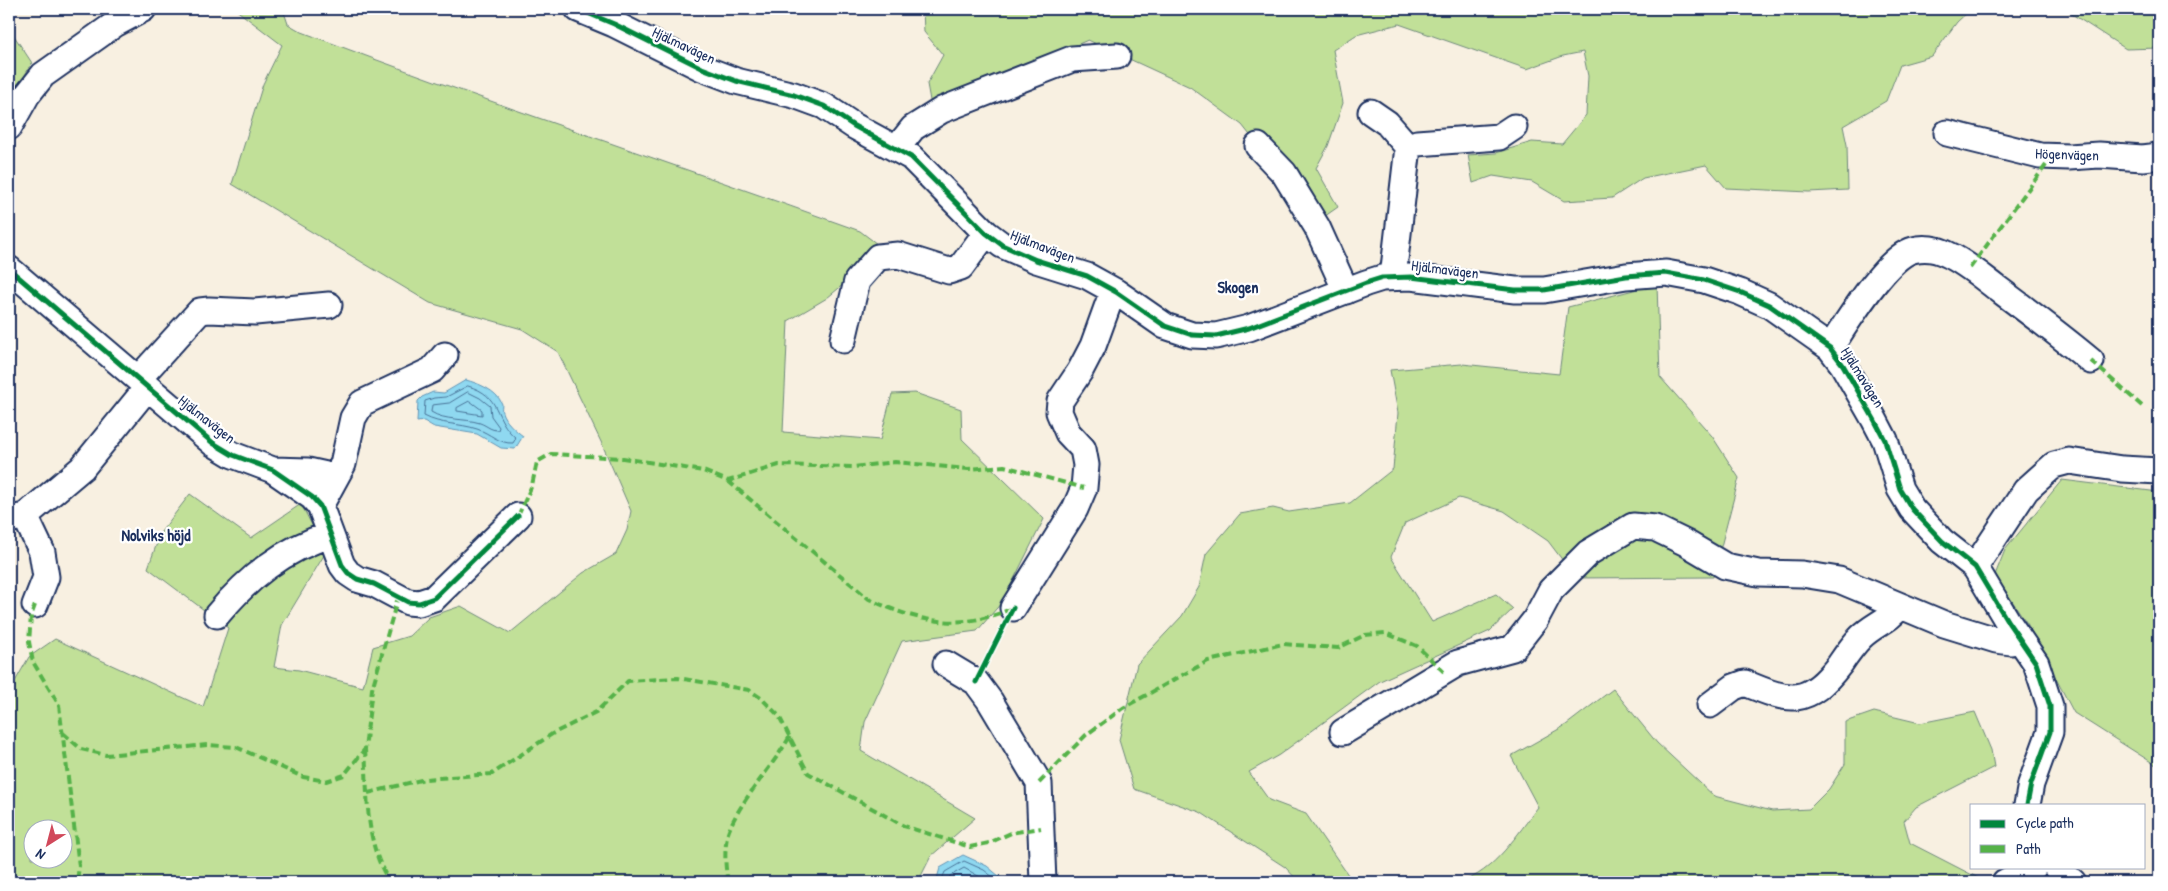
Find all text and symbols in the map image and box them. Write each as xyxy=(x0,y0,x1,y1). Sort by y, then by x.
street label: Hjälmavägen xyxy=(649,21,719,69)
street label: Högenvägen xyxy=(2035,142,2099,166)
street label: Hjälmavägen xyxy=(1008,224,1079,268)
street label: Hjälmavägen xyxy=(1410,254,1480,284)
district label: Skogen xyxy=(1217,276,1259,299)
street label: Hjälmavägen xyxy=(1836,343,1890,411)
street label: Hjälmavägen xyxy=(174,390,240,448)
district label: Nolviks höjd xyxy=(122,524,191,546)
legend xyxy=(1970,804,2146,868)
text: Cycle path xyxy=(2016,812,2074,833)
north arrow xyxy=(22,818,72,868)
text: Path xyxy=(2016,838,2041,859)
text: N xyxy=(31,845,49,865)

